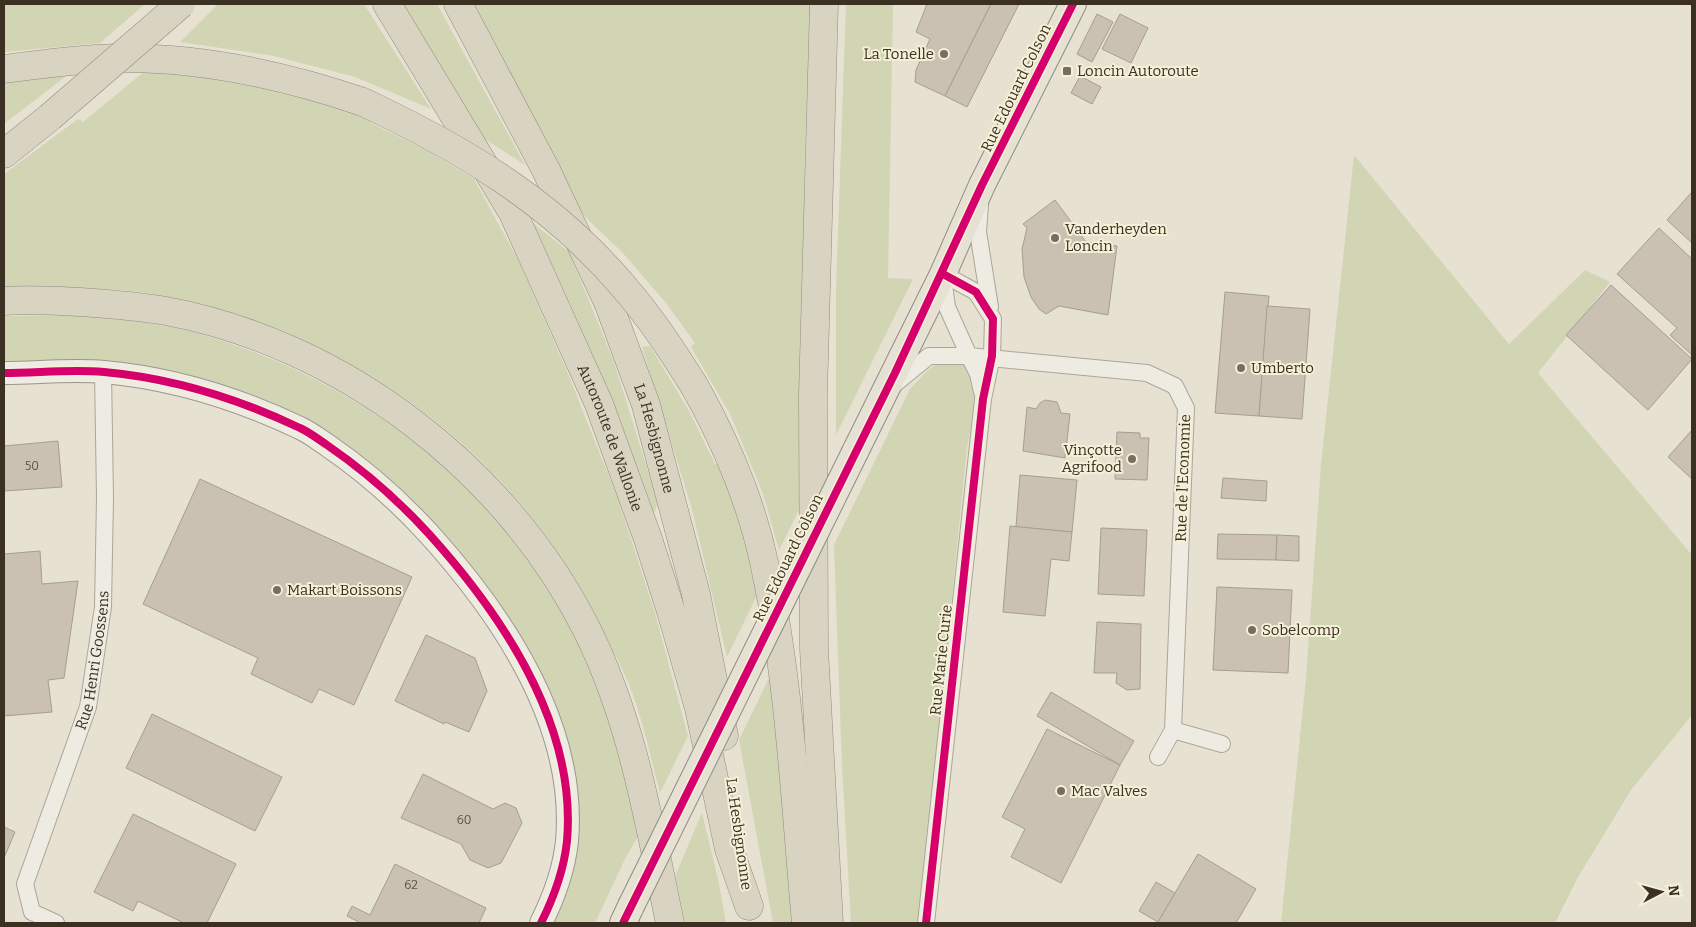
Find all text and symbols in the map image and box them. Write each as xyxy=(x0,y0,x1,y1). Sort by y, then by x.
street label: Rue Edouard Colson xyxy=(977,21,1055,155)
place label: La Tonelle xyxy=(864,45,934,63)
marker: La Tonelle xyxy=(938,48,950,60)
place label: Loncin Autoroute xyxy=(1077,62,1199,80)
marker: Loncin Autoroute xyxy=(1061,65,1073,77)
place label: Vanderheyden Loncin xyxy=(1065,220,1167,255)
marker: Vanderheyden Loncin xyxy=(1049,232,1061,244)
place label: Umberto xyxy=(1251,359,1314,377)
street label: Autoroute de Wallonie xyxy=(573,362,646,514)
marker: Umberto xyxy=(1235,362,1247,374)
street label: La Hesbignonne xyxy=(630,381,678,495)
street label: Rue de l'Economie xyxy=(1172,414,1194,542)
place label: Vinçotte Agrifood xyxy=(1061,441,1122,476)
marker: Vinçotte Agrifood xyxy=(1126,453,1138,465)
house number: 50 xyxy=(25,459,39,473)
street label: Rue Edouard Colson xyxy=(749,491,827,625)
place label: Makart Boissons xyxy=(287,581,402,599)
marker: Makart Boissons xyxy=(271,584,283,596)
street label: Rue Henri Goossens xyxy=(72,591,112,732)
street label: Rue Marie Curie xyxy=(926,604,956,716)
place label: Sobelcomp xyxy=(1262,621,1340,639)
marker: Sobelcomp xyxy=(1246,624,1258,636)
street label: La Hesbignonne xyxy=(722,777,756,891)
place label: Mac Valves xyxy=(1071,782,1147,800)
marker: Mac Valves xyxy=(1055,785,1067,797)
house number: 60 xyxy=(457,813,471,827)
north arrow xyxy=(1636,867,1686,917)
house number: 62 xyxy=(404,878,418,892)
text: N xyxy=(1664,884,1682,897)

